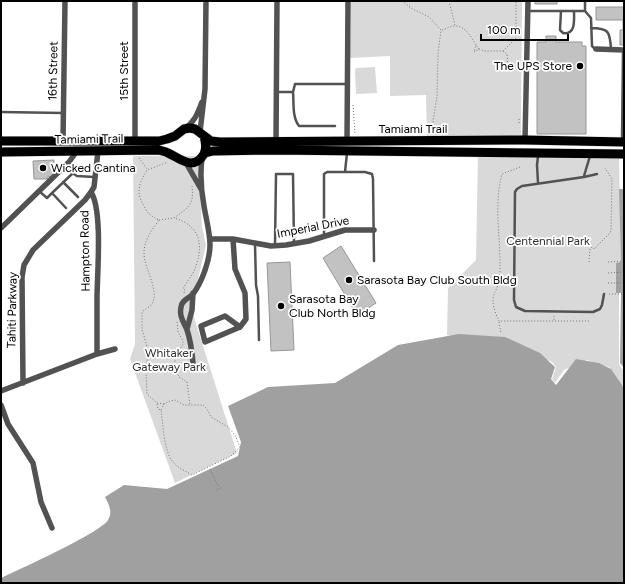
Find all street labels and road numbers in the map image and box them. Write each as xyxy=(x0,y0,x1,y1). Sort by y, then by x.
street label: 16th Street xyxy=(45,41,61,101)
street label: 15th Street xyxy=(117,41,131,101)
street label: Tamiami Trail xyxy=(379,122,447,136)
street label: Tamiami Trail xyxy=(55,131,123,147)
street label: Hampton Road xyxy=(77,210,93,292)
street label: Imperial Drive xyxy=(276,213,351,241)
street label: Tahiti Parkway xyxy=(4,271,20,348)

